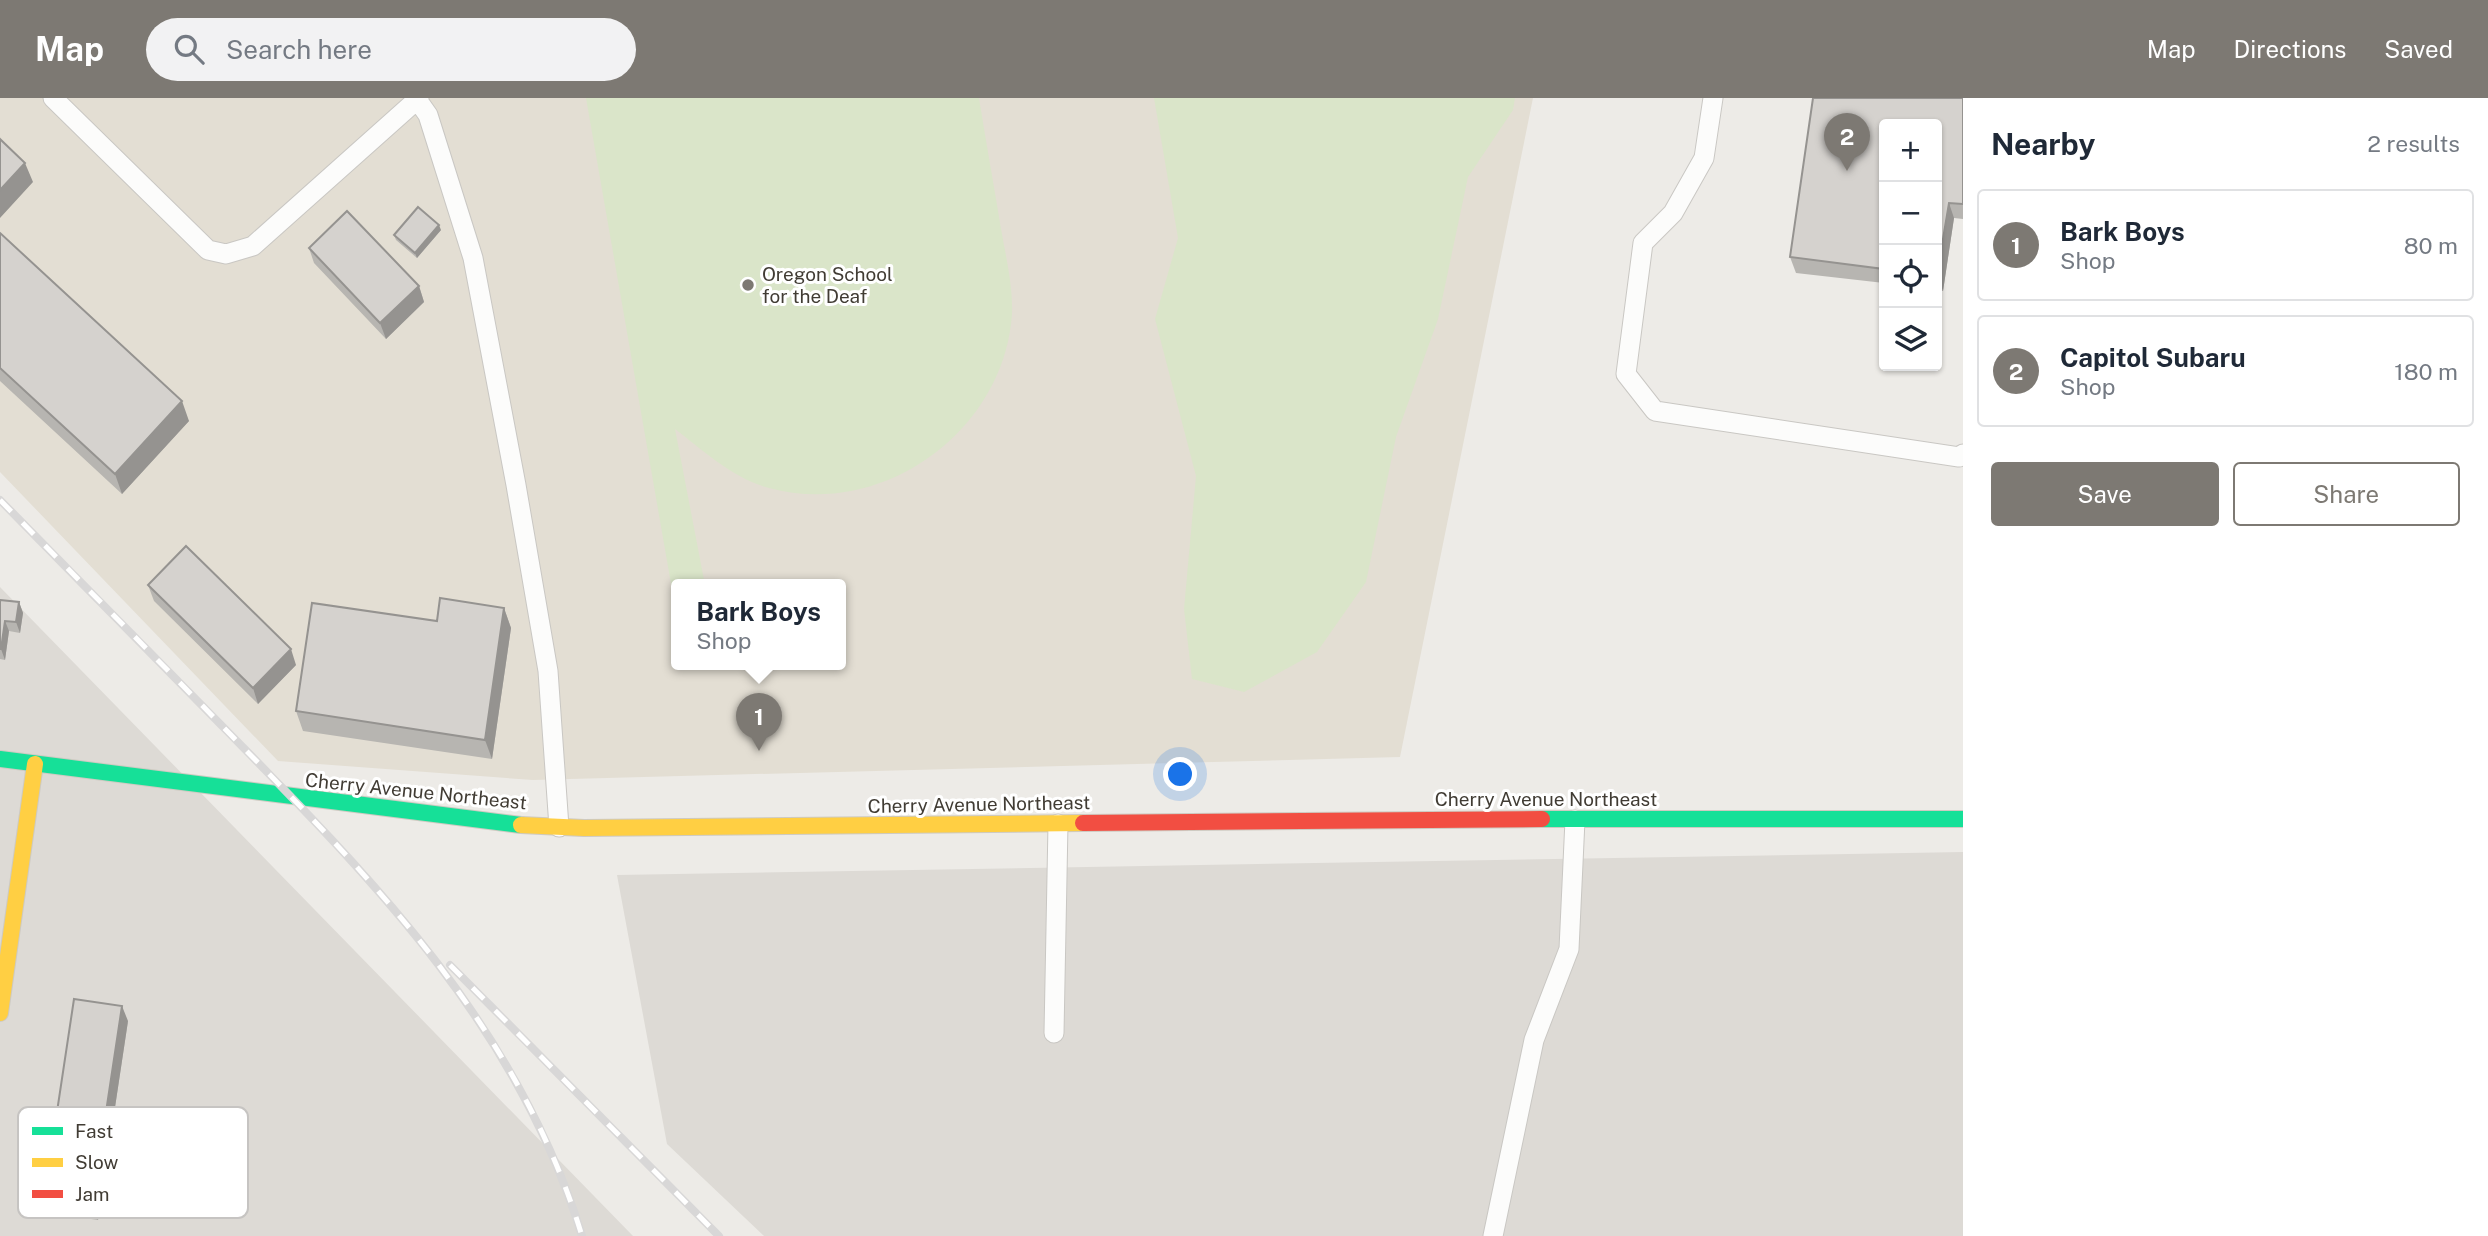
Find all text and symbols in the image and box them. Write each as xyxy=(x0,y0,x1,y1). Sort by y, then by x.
search box xyxy=(146,18,636,81)
text: Map xyxy=(35,30,104,68)
icon: search xyxy=(170,30,208,68)
text: Search here xyxy=(226,34,372,65)
text: Map xyxy=(2147,35,2196,63)
text: Directions xyxy=(2234,35,2346,63)
text: Saved xyxy=(2384,35,2453,63)
pin: 2 xyxy=(1824,113,1870,171)
map controls xyxy=(1879,119,1942,371)
button: + xyxy=(1879,119,1942,182)
text: Nearby xyxy=(1991,126,2095,162)
text: 2 results xyxy=(2367,130,2460,157)
button: − xyxy=(1879,182,1942,245)
text: Bark Boys xyxy=(2060,216,2185,247)
text: 1 xyxy=(2011,232,2021,259)
text: 80 m xyxy=(2404,232,2458,259)
button: locate xyxy=(1879,245,1942,308)
text: Shop xyxy=(2060,247,2115,274)
place label: Oregon School for the Deaf xyxy=(762,263,893,307)
marker: Oregon School for the Deaf xyxy=(740,277,756,293)
button: layers xyxy=(1879,308,1942,371)
text: Capitol Subaru xyxy=(2060,342,2246,373)
text: 2 xyxy=(2009,358,2023,385)
text: 180 m xyxy=(2394,358,2458,385)
text: Shop xyxy=(2060,373,2115,400)
button: Save xyxy=(1991,462,2219,526)
button: Share xyxy=(2233,462,2460,526)
popup xyxy=(671,579,846,670)
text: Bark Boys xyxy=(696,596,821,627)
text: Shop xyxy=(696,627,752,654)
pin: 1 xyxy=(736,693,782,751)
your location xyxy=(1163,757,1197,791)
street label: Cherry Avenue Northeast xyxy=(304,768,528,814)
street label: Cherry Avenue Northeast xyxy=(1435,788,1657,810)
street label: Cherry Avenue Northeast xyxy=(867,791,1091,817)
legend xyxy=(18,1107,248,1218)
text: Fast xyxy=(75,1120,113,1142)
text: Slow xyxy=(75,1151,119,1173)
text: Jam xyxy=(75,1183,109,1205)

